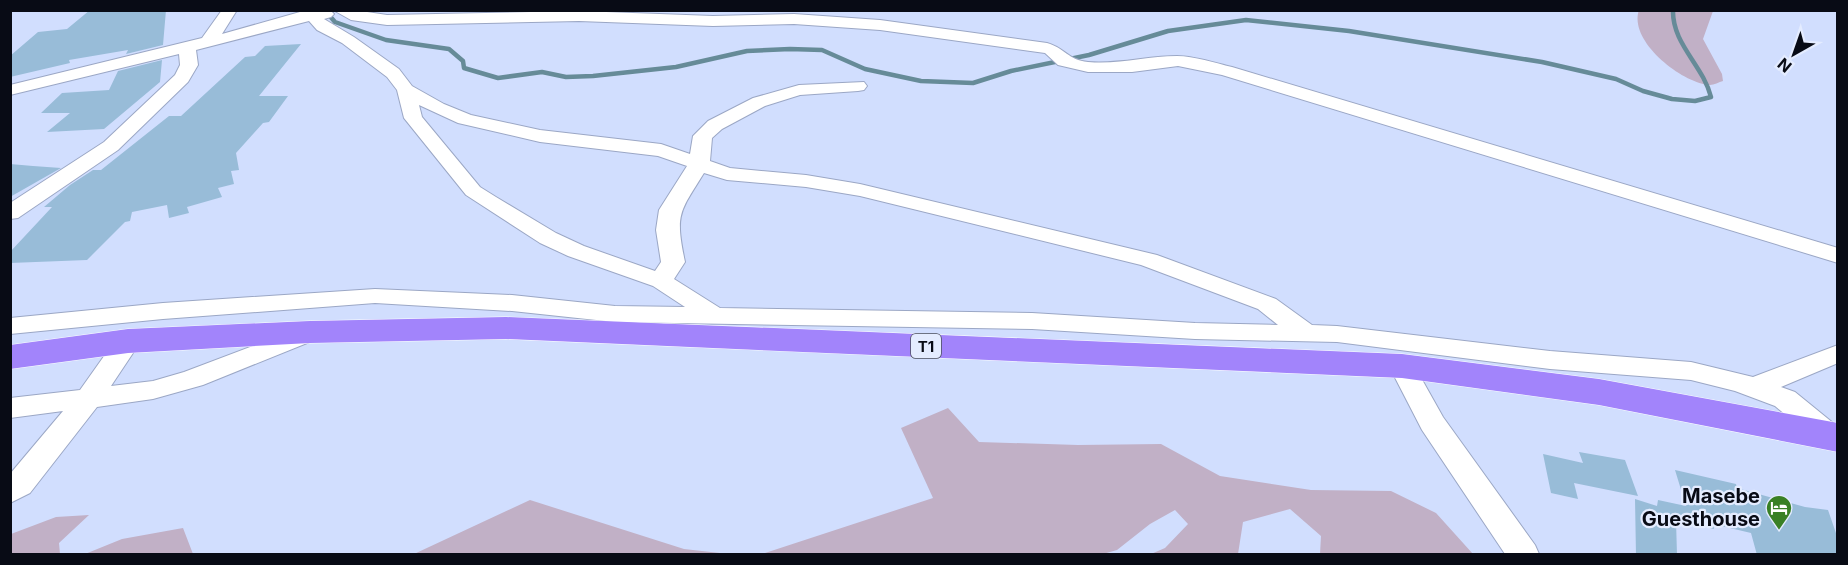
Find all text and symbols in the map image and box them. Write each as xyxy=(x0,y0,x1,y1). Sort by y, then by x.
north arrow xyxy=(1764,24,1824,84)
text: N xyxy=(1773,54,1795,77)
road number: T1 xyxy=(911,334,941,358)
place label: Masebe Guesthouse xyxy=(1642,484,1760,531)
hotel icon: Masebe Guesthouse xyxy=(1764,493,1794,531)

